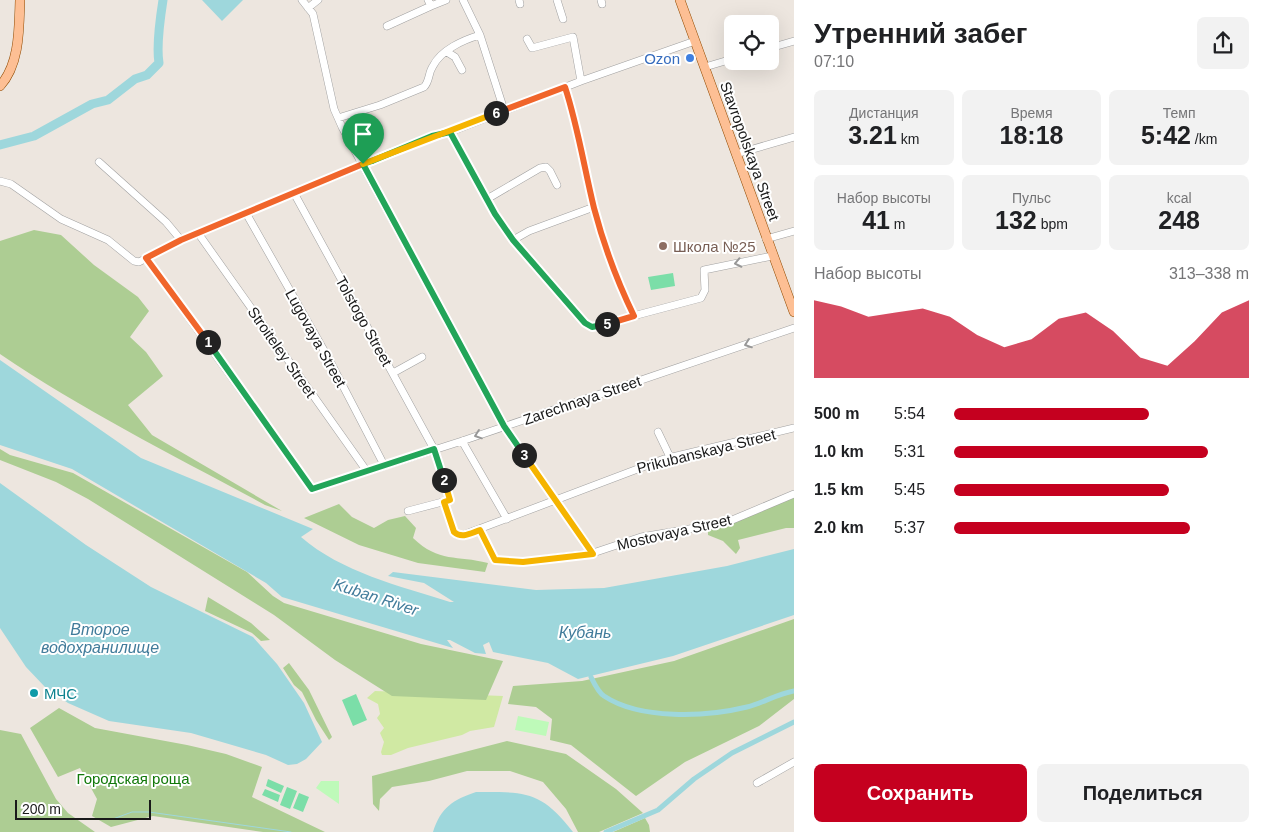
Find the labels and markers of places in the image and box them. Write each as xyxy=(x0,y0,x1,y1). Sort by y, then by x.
place label: Ozon xyxy=(644,50,680,67)
marker: Ozon xyxy=(684,52,696,64)
pin: 6 xyxy=(484,100,508,126)
pin xyxy=(342,113,384,164)
place label: Школа №25 xyxy=(673,238,756,255)
marker: Школа №25 xyxy=(657,240,669,252)
pin: 5 xyxy=(594,312,620,336)
pin: 1 xyxy=(196,330,220,354)
pin: 3 xyxy=(512,442,536,468)
pin: 2 xyxy=(432,468,456,492)
place label: МЧС xyxy=(44,685,77,702)
marker: МЧС xyxy=(28,687,40,699)

